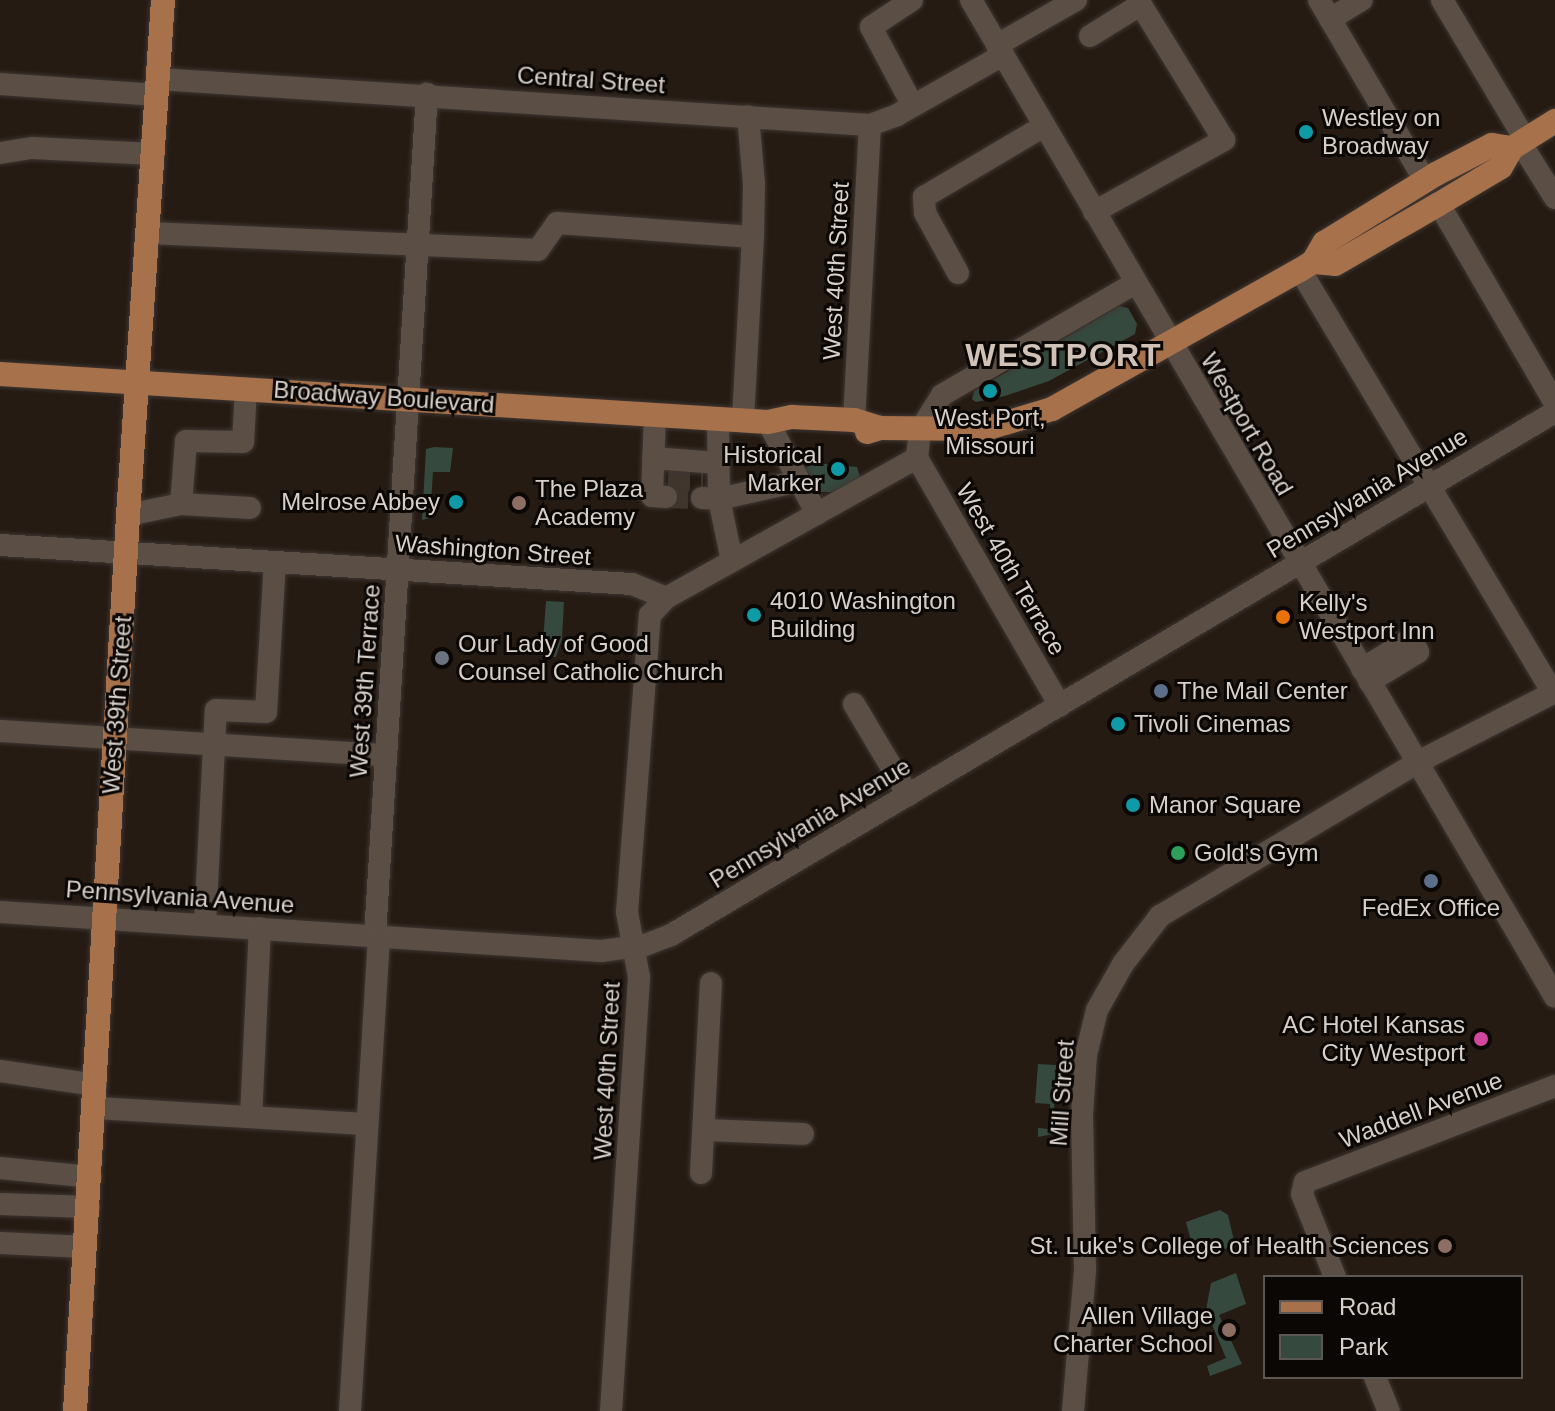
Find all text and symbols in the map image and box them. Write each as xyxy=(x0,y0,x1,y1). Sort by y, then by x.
street label: Central Street xyxy=(516,60,666,100)
place label: Westley on Broadway xyxy=(1322,104,1440,160)
marker: Westley on Broadway xyxy=(1297,123,1315,141)
street label: West 40th Street xyxy=(817,181,855,361)
district label: WESTPORT xyxy=(965,336,1163,374)
street label: Westport Road xyxy=(1195,348,1299,500)
street label: Broadway Boulevard xyxy=(273,375,495,419)
marker: West Port, Missouri xyxy=(981,382,999,400)
place label: West Port, Missouri xyxy=(934,404,1046,460)
street label: Pennsylvania Avenue xyxy=(1261,421,1473,565)
place label: Historical Marker xyxy=(723,441,822,497)
marker: Historical Marker xyxy=(829,460,847,478)
place label: The Plaza Academy xyxy=(535,475,643,531)
street label: West 40th Terrace xyxy=(950,478,1072,660)
place label: Melrose Abbey xyxy=(280,488,440,516)
marker: Melrose Abbey xyxy=(447,493,465,511)
marker: The Plaza Academy xyxy=(510,494,528,512)
street label: Washington Street xyxy=(394,529,592,571)
street label: West 39th Terrace xyxy=(344,583,386,779)
place label: 4010 Washington Building xyxy=(770,587,956,643)
place label: Kelly's Westport Inn xyxy=(1299,589,1435,645)
marker: 4010 Washington Building xyxy=(745,606,763,624)
marker: Kelly's Westport Inn xyxy=(1274,608,1292,626)
street label: West 39th Street xyxy=(96,615,138,795)
place label: Our Lady of Good Counsel Catholic Church xyxy=(458,630,723,686)
marker: Our Lady of Good Counsel Catholic Church xyxy=(433,649,451,667)
place label: The Mail Center xyxy=(1177,677,1348,705)
marker: The Mail Center xyxy=(1152,682,1170,700)
place label: Tivoli Cinemas xyxy=(1134,710,1290,738)
marker: Tivoli Cinemas xyxy=(1109,715,1127,733)
street label: Pennsylvania Avenue xyxy=(704,751,916,895)
place label: Manor Square xyxy=(1149,791,1301,819)
marker: Manor Square xyxy=(1124,796,1142,814)
place label: Gold's Gym xyxy=(1194,839,1319,867)
marker: Gold's Gym xyxy=(1169,844,1187,862)
marker: FedEx Office xyxy=(1422,872,1440,890)
street label: Pennsylvania Avenue xyxy=(64,875,296,919)
place label: FedEx Office xyxy=(1362,894,1500,922)
street label: West 40th Street xyxy=(588,981,626,1161)
place label: AC Hotel Kansas City Westport xyxy=(1282,1011,1465,1067)
marker: AC Hotel Kansas City Westport xyxy=(1472,1030,1490,1048)
street label: Mill Street xyxy=(1044,1039,1080,1147)
street label: Waddell Avenue xyxy=(1335,1065,1507,1155)
place label: St. Luke's College of Health Sciences xyxy=(1030,1232,1429,1260)
marker: St. Luke's College of Health Sciences xyxy=(1436,1237,1454,1255)
legend xyxy=(1263,1275,1523,1379)
text: Road xyxy=(1339,1293,1396,1320)
place label: Allen Village Charter School xyxy=(1053,1302,1213,1358)
marker: Allen Village Charter School xyxy=(1220,1321,1238,1339)
text: Park xyxy=(1339,1333,1388,1360)

